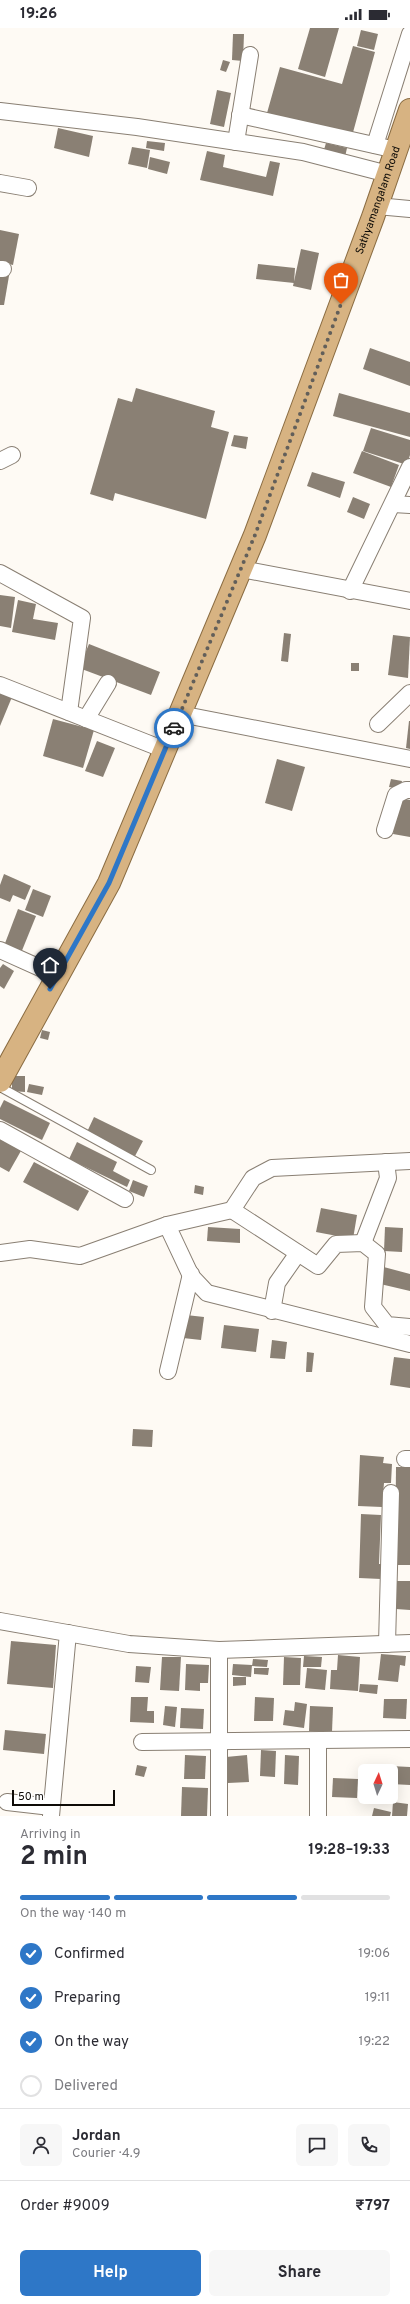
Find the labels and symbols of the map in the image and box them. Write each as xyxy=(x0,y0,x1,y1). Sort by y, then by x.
street label: Sathyamangalam Road xyxy=(353,144,404,256)
pin xyxy=(324,263,358,304)
courier xyxy=(154,708,194,748)
pin xyxy=(33,948,67,989)
north arrow xyxy=(358,1764,398,1804)
scale bar xyxy=(12,1788,115,1807)

